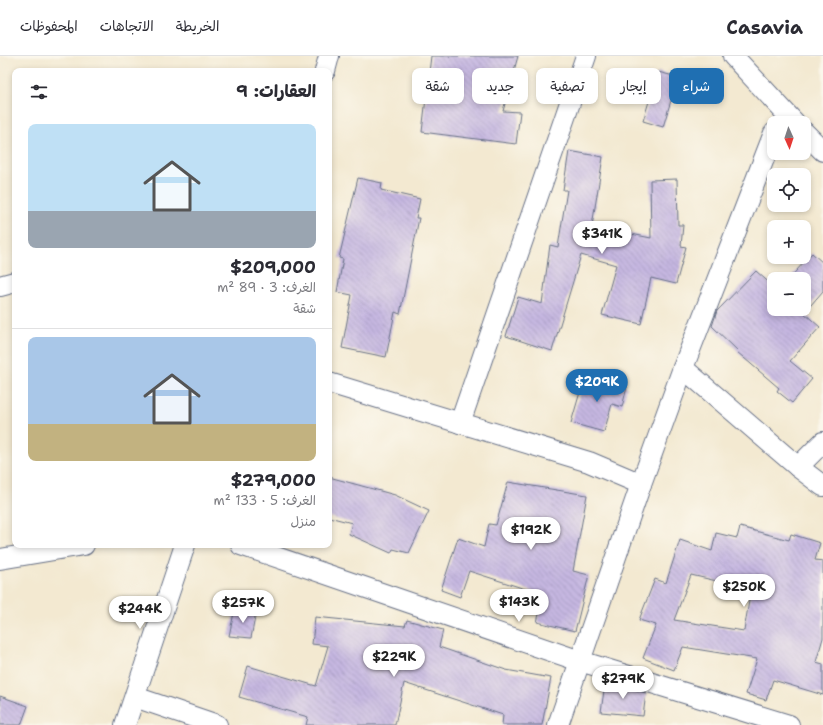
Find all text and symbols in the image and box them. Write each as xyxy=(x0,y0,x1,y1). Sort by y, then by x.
text: Casavia xyxy=(726,15,803,40)
text: المحفوظات xyxy=(20,17,78,35)
text: الاتجاهات xyxy=(100,17,154,35)
text: الخريطة xyxy=(176,17,219,35)
chip: شقة xyxy=(412,68,464,104)
chip: جديد xyxy=(472,68,528,104)
chip: تصفية xyxy=(536,68,598,104)
chip: إيجار xyxy=(606,68,661,104)
chip: شراء xyxy=(669,68,724,104)
text: العقارات: 9 xyxy=(236,80,316,102)
icon: filters xyxy=(28,81,50,103)
north arrow xyxy=(767,116,811,160)
map controls xyxy=(767,116,811,316)
icon: home xyxy=(136,150,208,222)
button: locate xyxy=(767,168,811,212)
button: + xyxy=(767,220,811,264)
pin: $341K xyxy=(574,221,630,255)
text: $341K xyxy=(582,225,622,242)
text: $209,000 xyxy=(230,256,316,278)
button: − xyxy=(767,272,811,316)
text: الغرف: 3 · 89 m² xyxy=(217,279,316,296)
text: شقة xyxy=(293,300,316,317)
icon: home xyxy=(136,363,208,435)
pin: $209K xyxy=(569,369,625,403)
text: $209K xyxy=(575,373,619,390)
text: $279,000 xyxy=(230,469,316,491)
text: الغرف: 5 · 133 m² xyxy=(214,492,316,509)
text: منزل xyxy=(290,513,316,530)
pin: $192K xyxy=(503,517,559,551)
text: $192K xyxy=(510,521,552,538)
pin: $250K xyxy=(716,574,772,608)
text: $250K xyxy=(722,578,766,595)
pin: $143K xyxy=(491,589,547,623)
pin: $257K xyxy=(215,590,271,624)
text: $143K xyxy=(499,593,539,610)
text: $257K xyxy=(221,594,265,611)
pin: $244K xyxy=(112,596,168,630)
text: $244K xyxy=(118,600,162,617)
pin: $229K xyxy=(366,644,422,678)
text: $229K xyxy=(372,648,416,665)
pin: $279K xyxy=(595,666,651,700)
text: $279K xyxy=(601,670,645,687)

